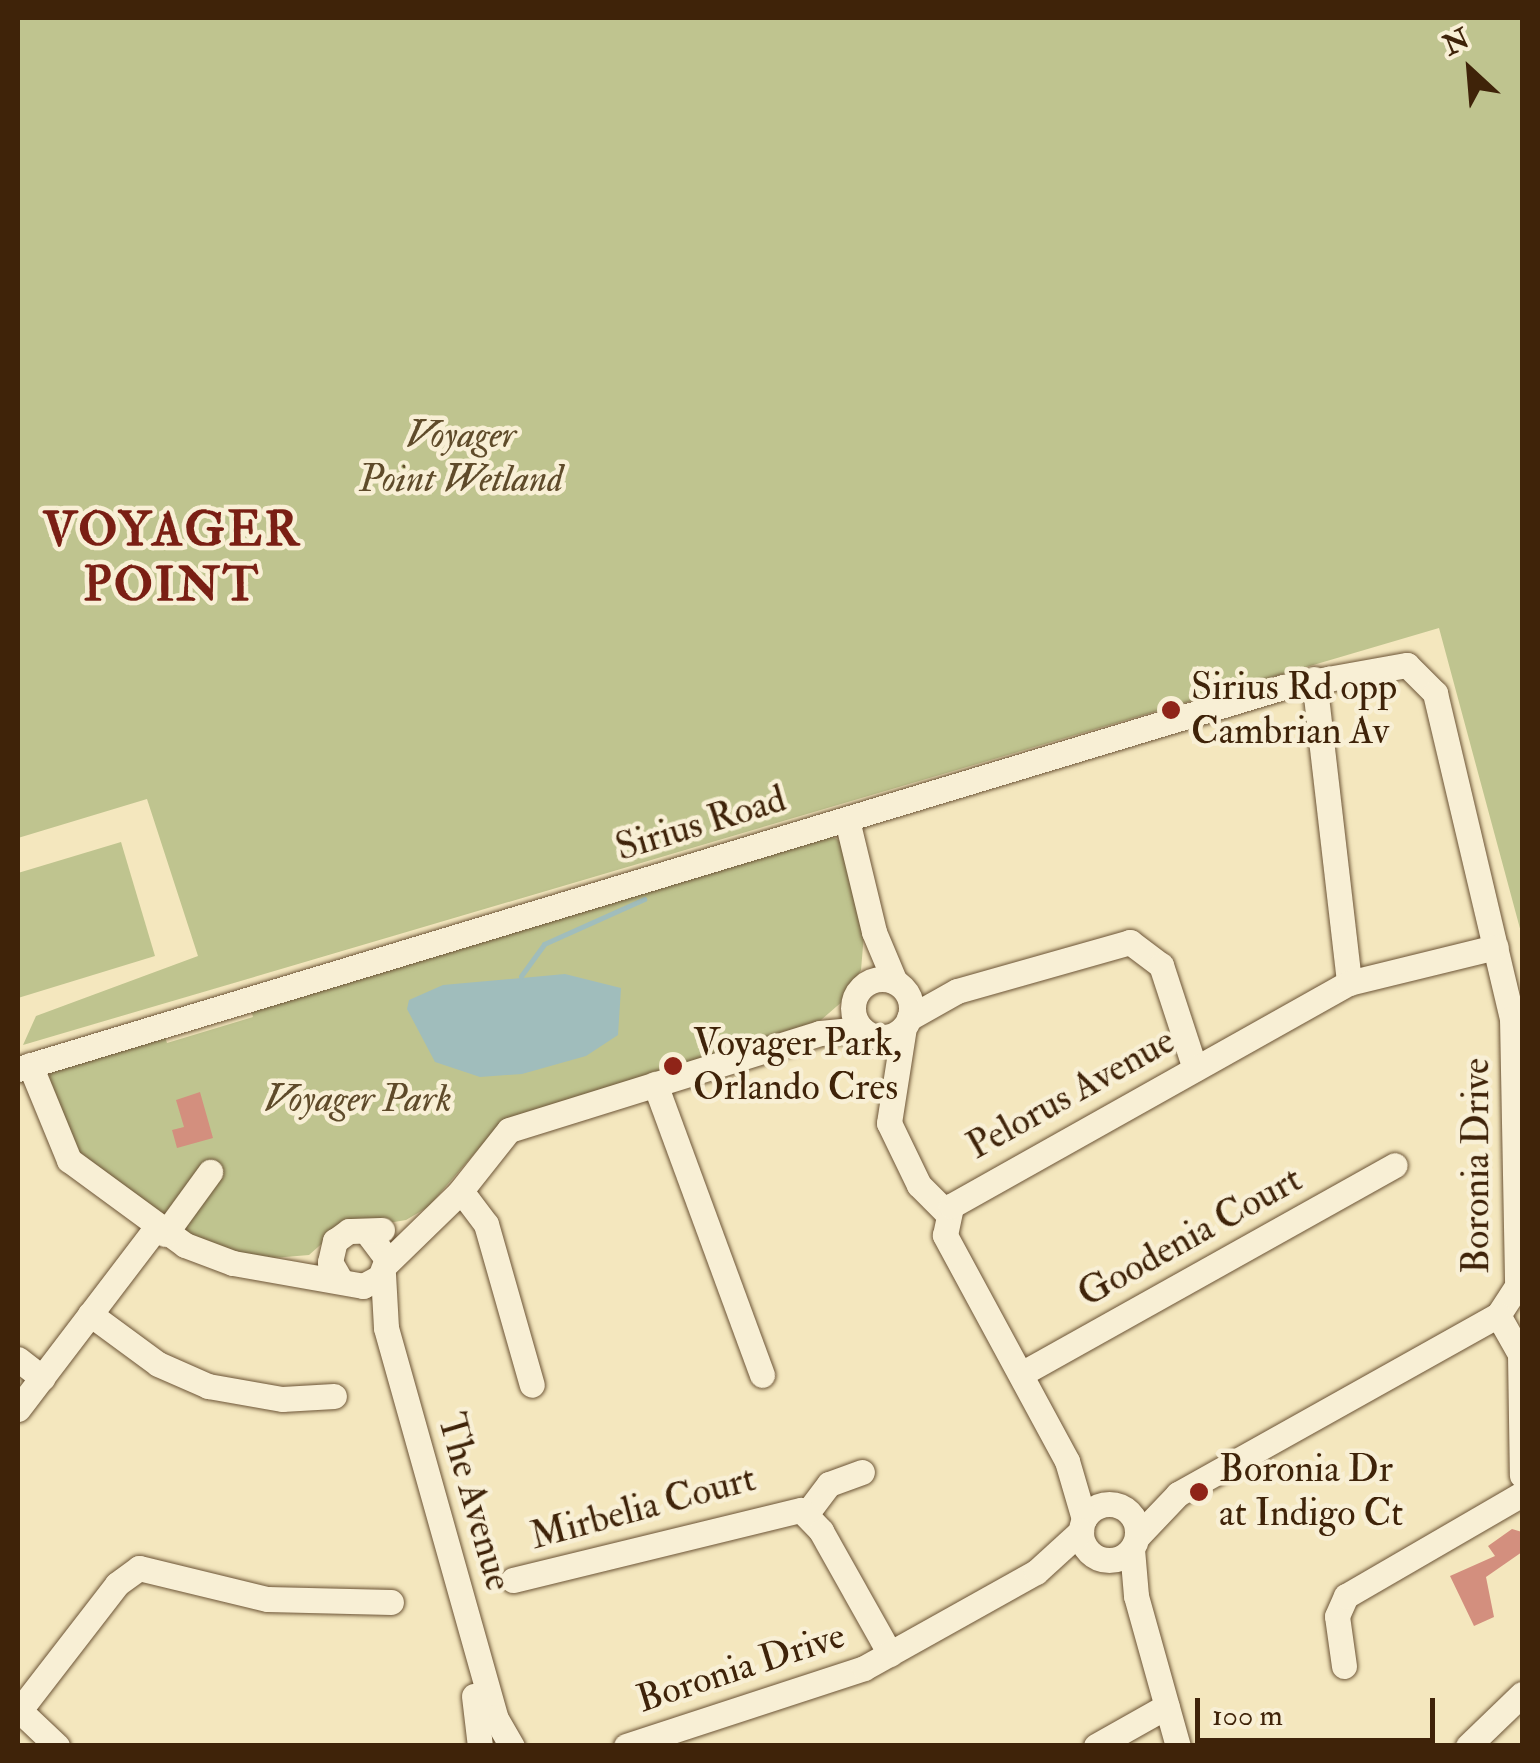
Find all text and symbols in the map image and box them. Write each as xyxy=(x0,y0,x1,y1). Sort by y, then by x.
north arrow xyxy=(1420,20,1520,120)
text: N xyxy=(1438,21,1476,64)
park label: Voyager Point Wetland xyxy=(359,413,563,502)
district label: VOYAGER POINT xyxy=(43,501,301,614)
place label: Sirius Rd opp Cambrian Av xyxy=(1191,665,1397,754)
marker: Sirius Rd opp Cambrian Av xyxy=(1160,699,1182,721)
street label: Sirius Road xyxy=(611,777,791,871)
street label: Pelorus Avenue xyxy=(959,1018,1183,1170)
place label: Voyager Park, Orlando Cres xyxy=(693,1021,902,1110)
marker: Voyager Park, Orlando Cres xyxy=(662,1055,684,1077)
street label: Boronia Drive xyxy=(1454,1058,1500,1274)
park label: Voyager Park xyxy=(264,1077,452,1123)
street label: Goodenia Court xyxy=(1070,1157,1310,1317)
street label: The Avenue xyxy=(427,1408,521,1596)
place label: Boronia Dr at Indigo Ct xyxy=(1219,1447,1403,1536)
street label: Mirbelia Court xyxy=(525,1456,761,1560)
marker: Boronia Dr at Indigo Ct xyxy=(1188,1481,1210,1503)
street label: Boronia Drive xyxy=(631,1613,851,1723)
scale bar xyxy=(1200,1678,1440,1740)
text: 100 m xyxy=(1212,1697,1283,1734)

